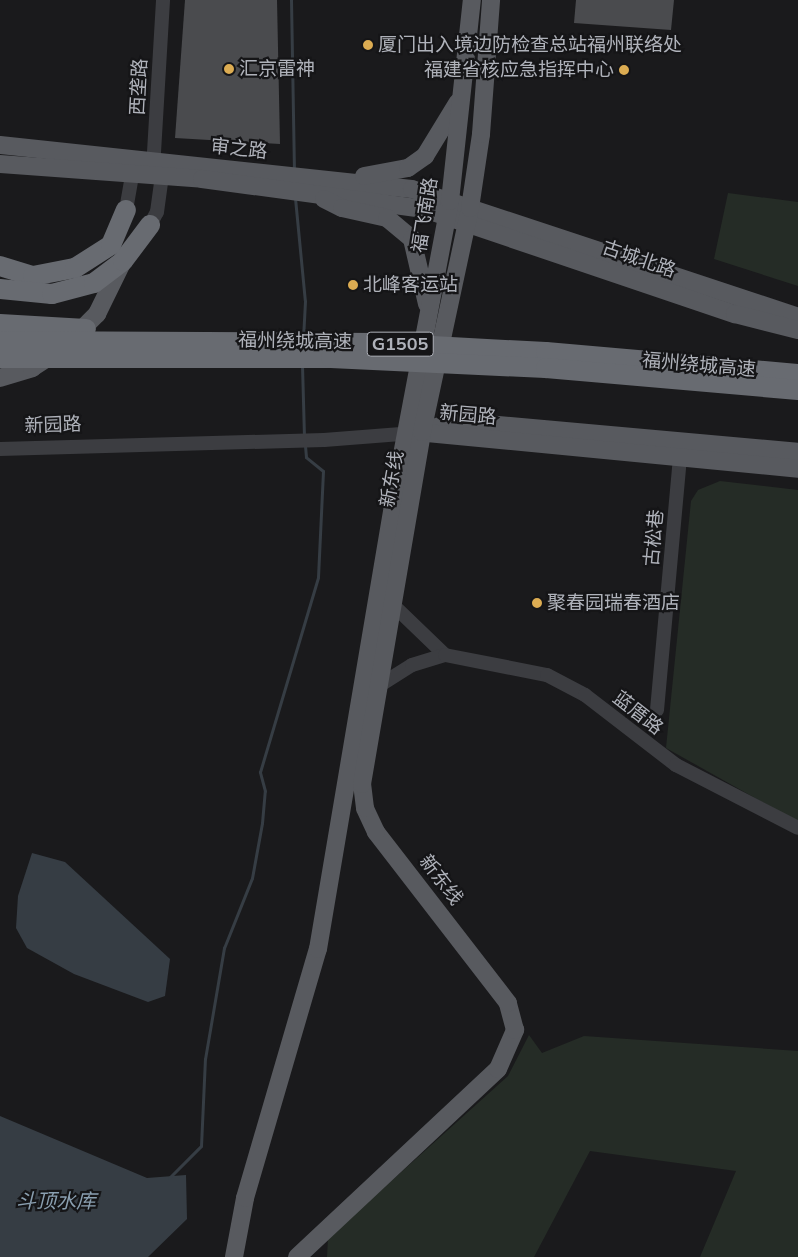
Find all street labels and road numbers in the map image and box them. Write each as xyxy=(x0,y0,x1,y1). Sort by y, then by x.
street label: 西垄路 xyxy=(126,58,152,116)
street label: 审之路 xyxy=(209,135,269,163)
street label: 福飞南路 xyxy=(408,176,442,254)
street label: 古城北路 xyxy=(599,236,679,282)
road number: G1505 xyxy=(366,328,434,359)
street label: 福州绕城高速 xyxy=(238,329,352,353)
street label: 福州绕城高速 xyxy=(641,349,757,381)
street label: 新园路 xyxy=(439,401,497,429)
street label: 新园路 xyxy=(24,413,82,437)
street label: 新东线 xyxy=(376,449,408,509)
street label: 古松巷 xyxy=(640,509,668,567)
street label: 蓝厝路 xyxy=(609,686,667,740)
street label: 新东线 xyxy=(414,851,468,909)

